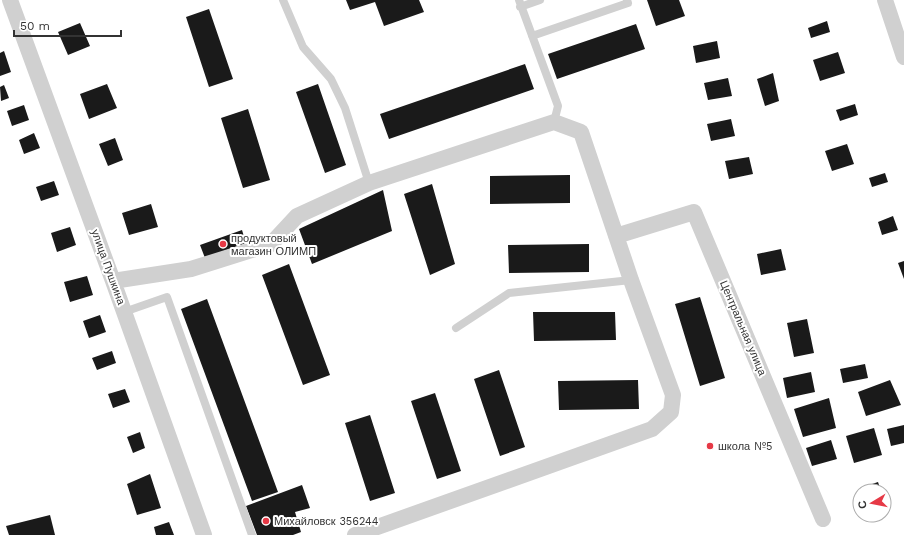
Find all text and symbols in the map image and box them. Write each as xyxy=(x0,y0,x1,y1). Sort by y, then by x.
scale bar xyxy=(14,12,121,38)
text: 50 m xyxy=(20,19,50,33)
street label: улица Пушкина xyxy=(88,227,128,307)
place label: продуктовый магазин ОЛИМП xyxy=(231,232,316,258)
marker: продуктовый магазин ОЛИМП xyxy=(218,239,228,249)
street label: Центральная улица xyxy=(717,279,769,378)
place label: школа №5 xyxy=(718,440,772,453)
marker: школа №5 xyxy=(705,441,715,451)
north arrow xyxy=(852,483,892,523)
text: С xyxy=(856,500,870,510)
place label: Михайловск 356244 xyxy=(274,515,379,528)
marker: Михайловск 356244 xyxy=(261,516,271,526)

